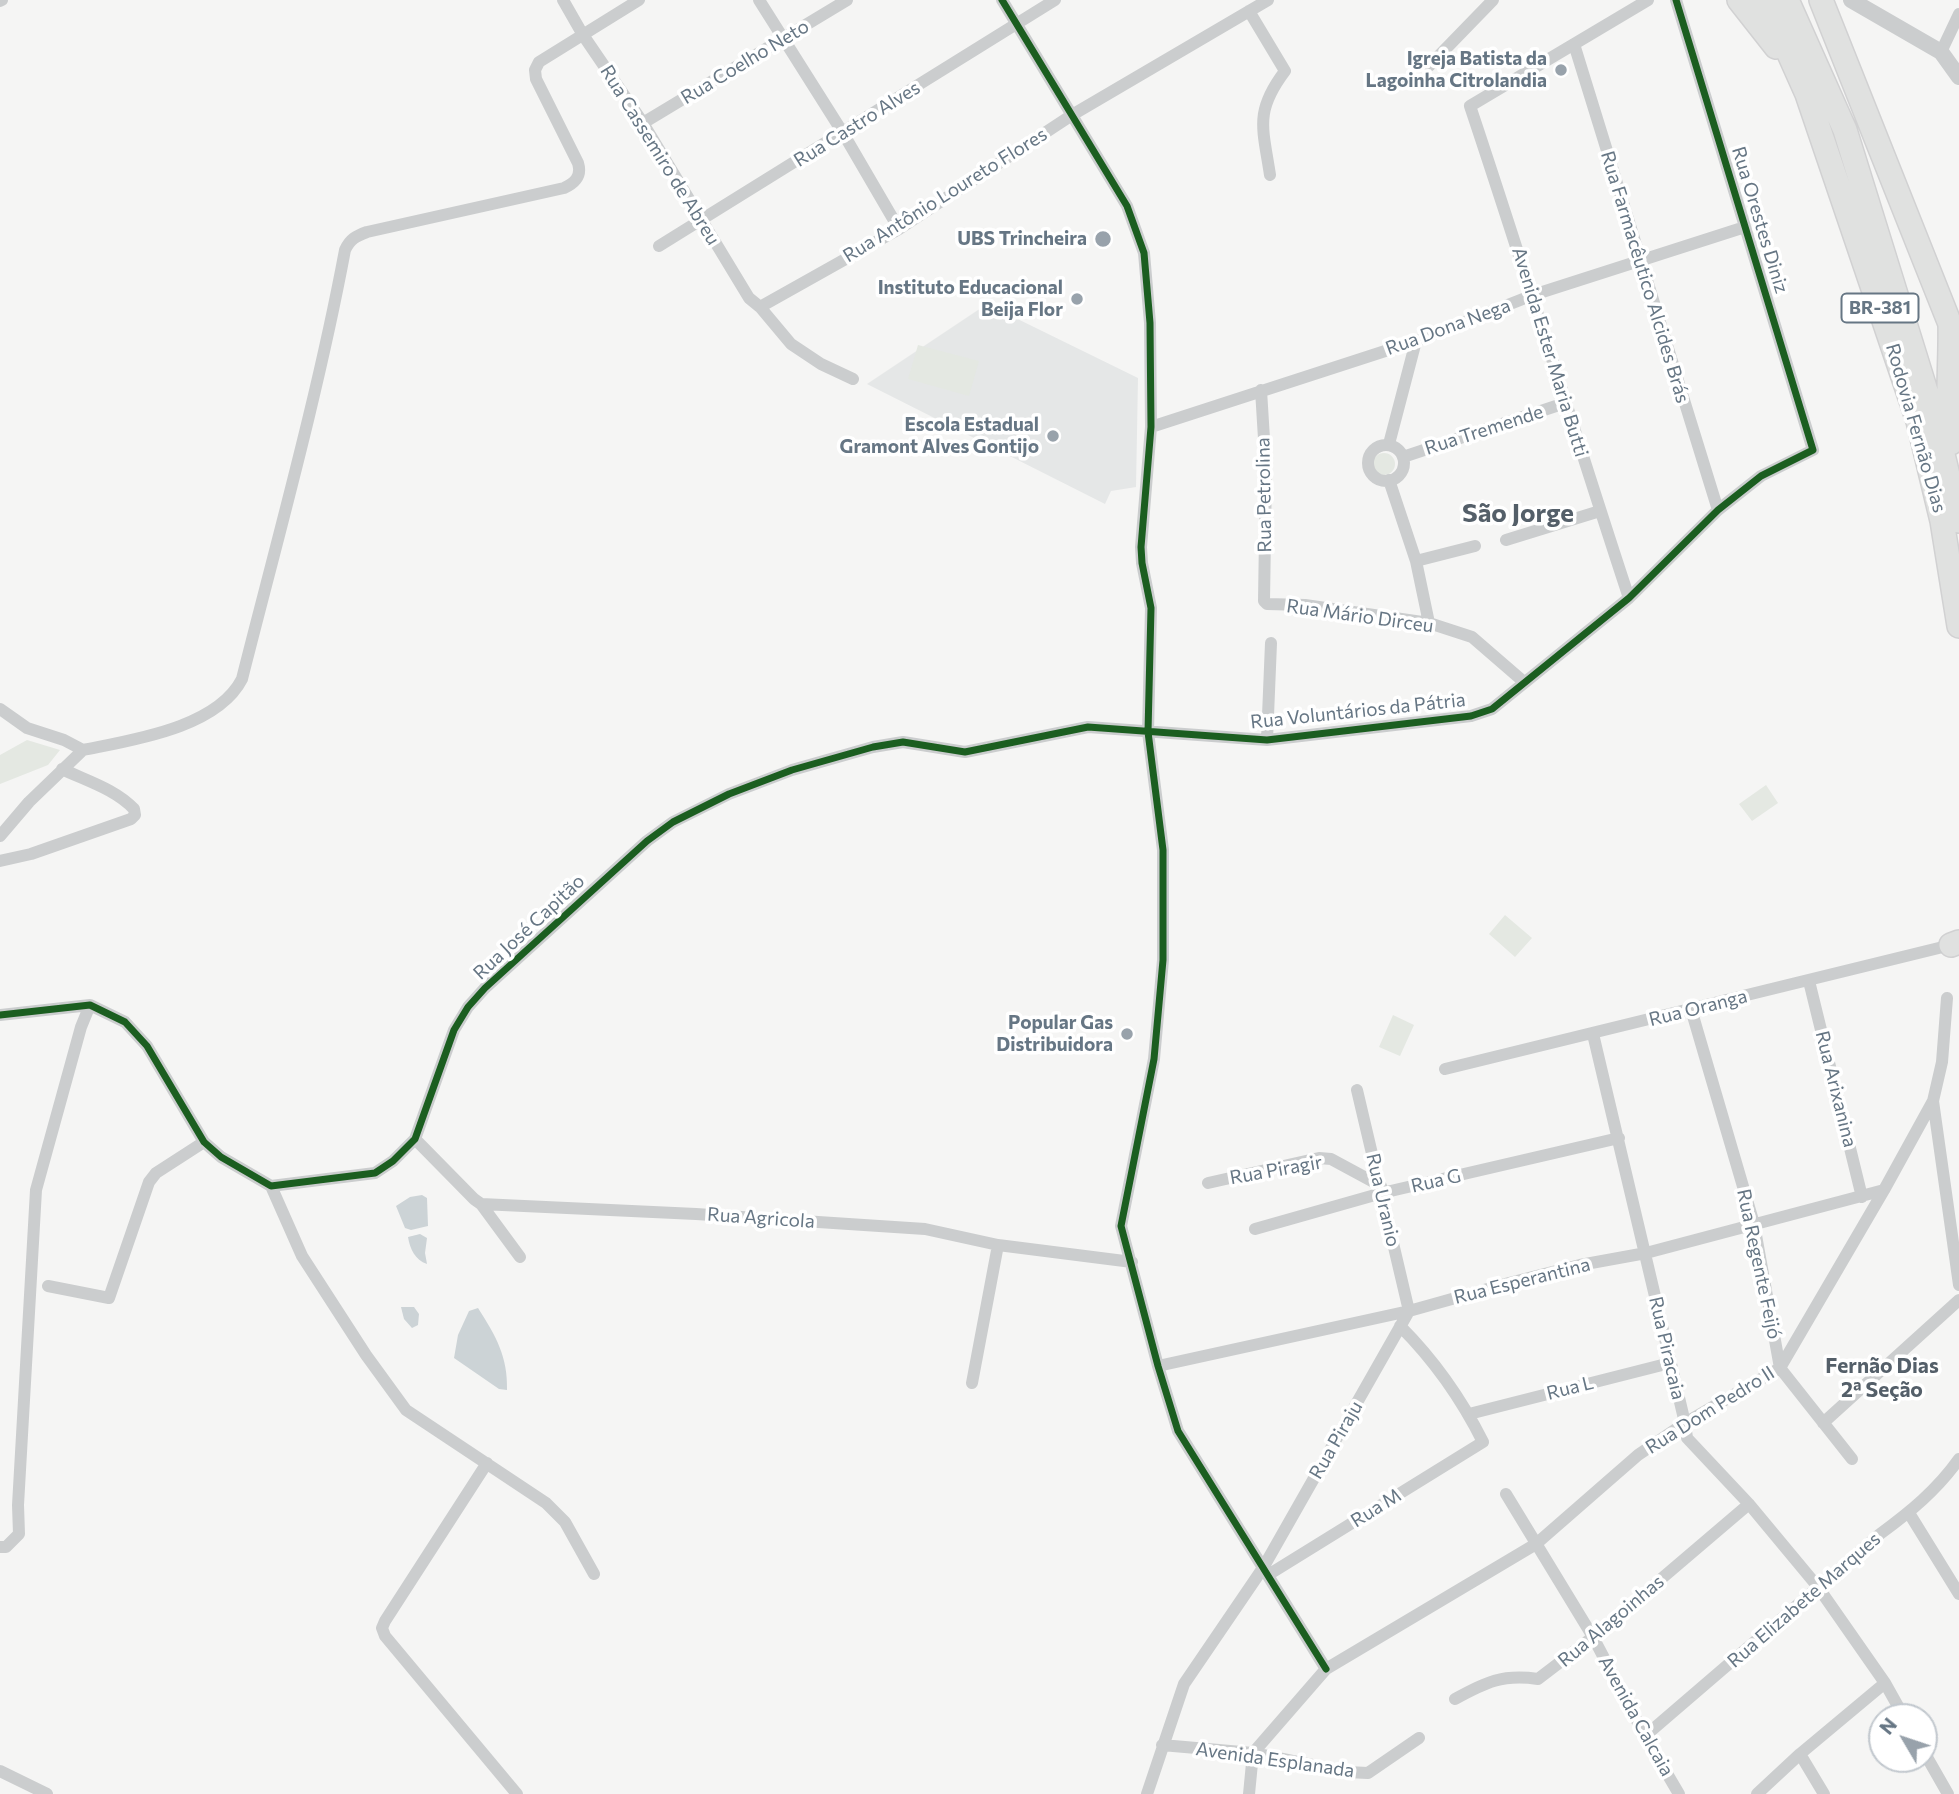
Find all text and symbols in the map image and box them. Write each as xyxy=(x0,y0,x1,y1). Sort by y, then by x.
street label: Rua Coelho Neto xyxy=(677,15,813,109)
place label: Igreja Batista da Lagoinha Citrolandia xyxy=(1366,48,1547,92)
street label: Rua Cassemiro de Abreu xyxy=(595,61,725,249)
marker: Igreja Batista da Lagoinha Citrolandia xyxy=(1553,62,1569,78)
street label: Rua Castro Alves xyxy=(790,76,924,172)
street label: Rua Antônio Loureto Flores xyxy=(839,123,1051,267)
street label: Rua Orestes Diniz xyxy=(1727,144,1793,296)
street label: Rua Farmacêutico Alcides Brás xyxy=(1596,148,1694,406)
place label: UBS Trincheira xyxy=(957,228,1087,250)
marker: UBS Trincheira xyxy=(1093,229,1113,249)
street label: Avenida Ester Maria Butti xyxy=(1507,244,1593,460)
place label: Instituto Educacional Beija Flor xyxy=(878,277,1063,321)
marker: Instituto Educacional Beija Flor xyxy=(1069,291,1085,307)
street label: Rua Dona Nega xyxy=(1383,294,1513,360)
road number: BR-381 xyxy=(1842,294,1918,322)
street label: Rodovia Fernão Dias xyxy=(1881,341,1951,515)
street label: Rua Tremende xyxy=(1422,400,1546,460)
place label: Escola Estadual Gramont Alves Gontijo xyxy=(840,414,1039,458)
marker: Escola Estadual Gramont Alves Gontijo xyxy=(1045,428,1061,444)
street label: Rua Petrolina xyxy=(1252,437,1276,553)
district label: São Jorge xyxy=(1462,497,1574,529)
street label: Rua Mário Dirceu xyxy=(1285,594,1435,638)
street label: Rua Voluntários da Pátria xyxy=(1249,688,1467,734)
street label: Rua José Capitão xyxy=(469,870,589,984)
street label: Rua Oranga xyxy=(1646,985,1750,1031)
place label: Popular Gas Distribuidora xyxy=(996,1012,1113,1056)
marker: Popular Gas Distribuidora xyxy=(1119,1026,1135,1042)
street label: Rua Arixanina xyxy=(1811,1028,1861,1150)
street label: Rua Piragir xyxy=(1228,1151,1324,1189)
street label: Rua Uranio xyxy=(1361,1151,1405,1249)
street label: Rua G xyxy=(1409,1164,1463,1198)
street label: Rua Regente Feijó xyxy=(1732,1187,1786,1341)
street label: Rua Agricola xyxy=(706,1203,816,1233)
street label: Rua Esperantina xyxy=(1451,1253,1593,1309)
street label: Rua Piracaia xyxy=(1644,1294,1690,1402)
district label: Fernão Dias 2ª Seção xyxy=(1825,1353,1939,1403)
street label: Rua Dom Pedro II xyxy=(1641,1361,1779,1459)
street label: Rua L xyxy=(1544,1371,1596,1405)
street label: Rua Piraju xyxy=(1305,1397,1367,1483)
street label: Rua M xyxy=(1347,1484,1405,1532)
street label: Rua Elizabete Marques xyxy=(1723,1527,1885,1673)
street label: Rua Alagoinhas xyxy=(1553,1570,1669,1672)
street label: Avenida Calcaia xyxy=(1594,1652,1678,1780)
north arrow xyxy=(1868,1703,1938,1773)
text: N xyxy=(1874,1713,1901,1739)
street label: Avenida Esplanada xyxy=(1194,1738,1356,1782)

